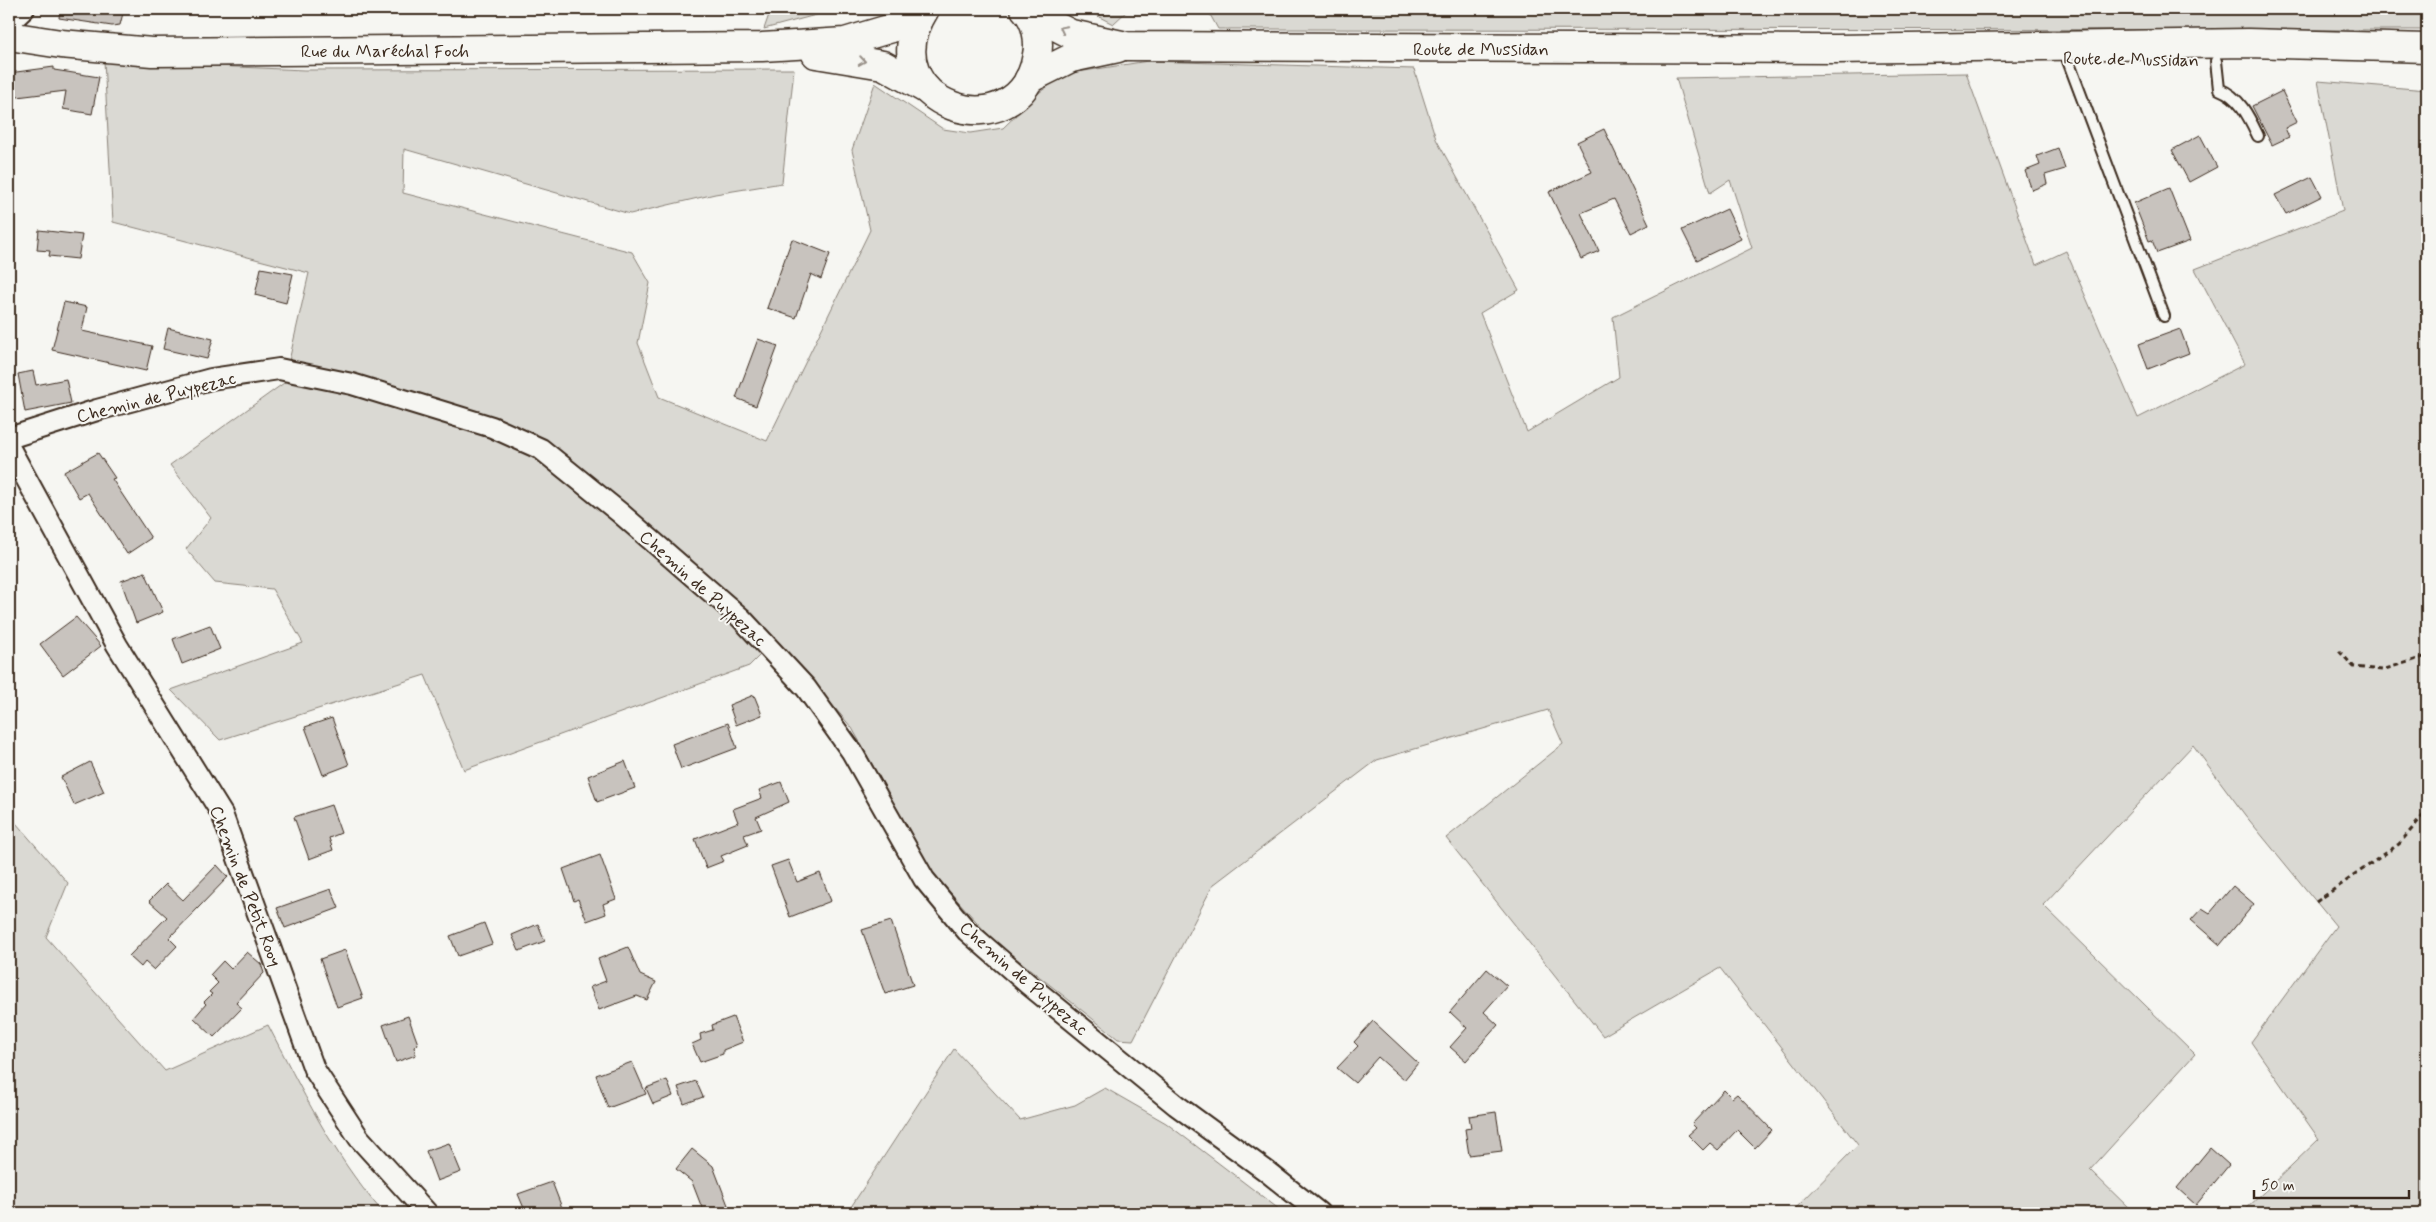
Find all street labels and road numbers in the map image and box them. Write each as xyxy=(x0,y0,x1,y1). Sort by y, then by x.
street label: Route de Mussidan xyxy=(1413,38,1549,62)
street label: Rue du Maréchal Foch xyxy=(301,40,469,64)
street label: Route de Mussidan xyxy=(2063,47,2199,73)
street label: Chemin de Puypezac xyxy=(74,367,238,429)
street label: Chemin de Puypezac xyxy=(634,525,771,652)
street label: Chemin de Petit Rooy xyxy=(203,802,287,970)
street label: Chemin de Puypezac xyxy=(954,916,1093,1041)

